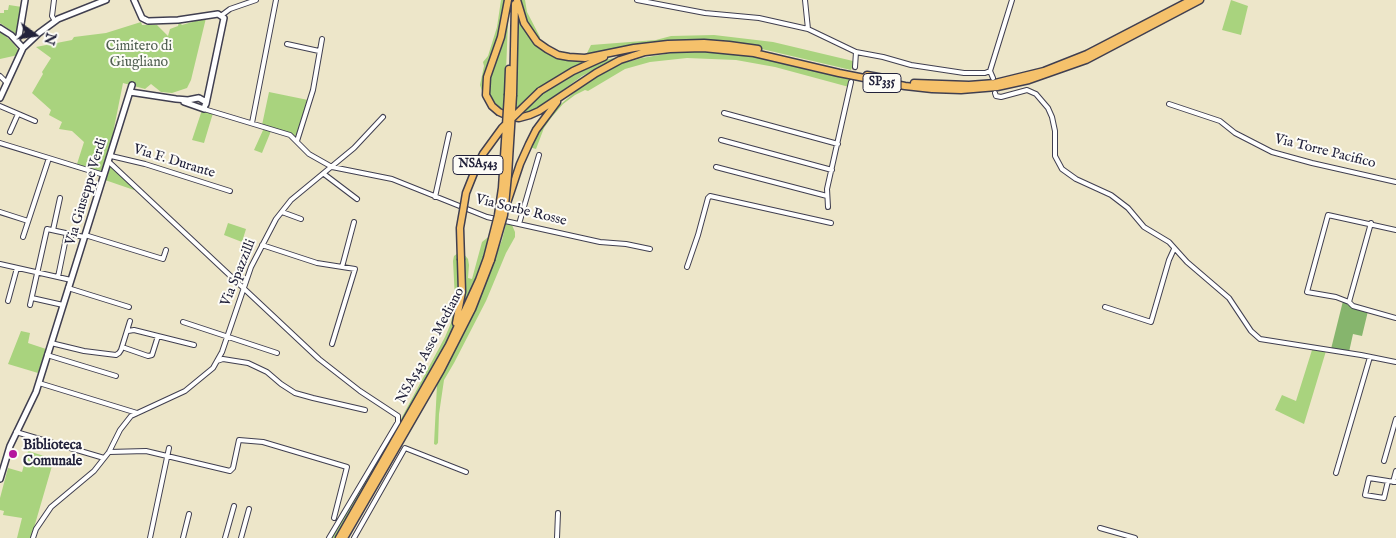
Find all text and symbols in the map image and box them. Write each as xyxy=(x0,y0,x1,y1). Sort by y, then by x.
north arrow xyxy=(10,10,60,60)
text: N xyxy=(39,31,60,47)
park label: Cimitero di Giugliano xyxy=(106,39,172,72)
road number: SP335 xyxy=(863,74,901,92)
street label: Via Torre Pacifico xyxy=(1273,131,1377,173)
street label: Via Giuseppe Verdi xyxy=(63,136,111,248)
street label: Via F. Durante xyxy=(131,142,217,182)
road number: NSA543 xyxy=(453,156,503,174)
street label: Via Sorbe Rosse xyxy=(474,192,568,230)
street label: Via Spazzilli xyxy=(218,237,260,309)
street label: NSA543 Asse Mediano xyxy=(393,285,469,407)
place label: Biblioteca Comunale xyxy=(23,438,82,471)
marker: Biblioteca Comunale xyxy=(7,448,19,460)

